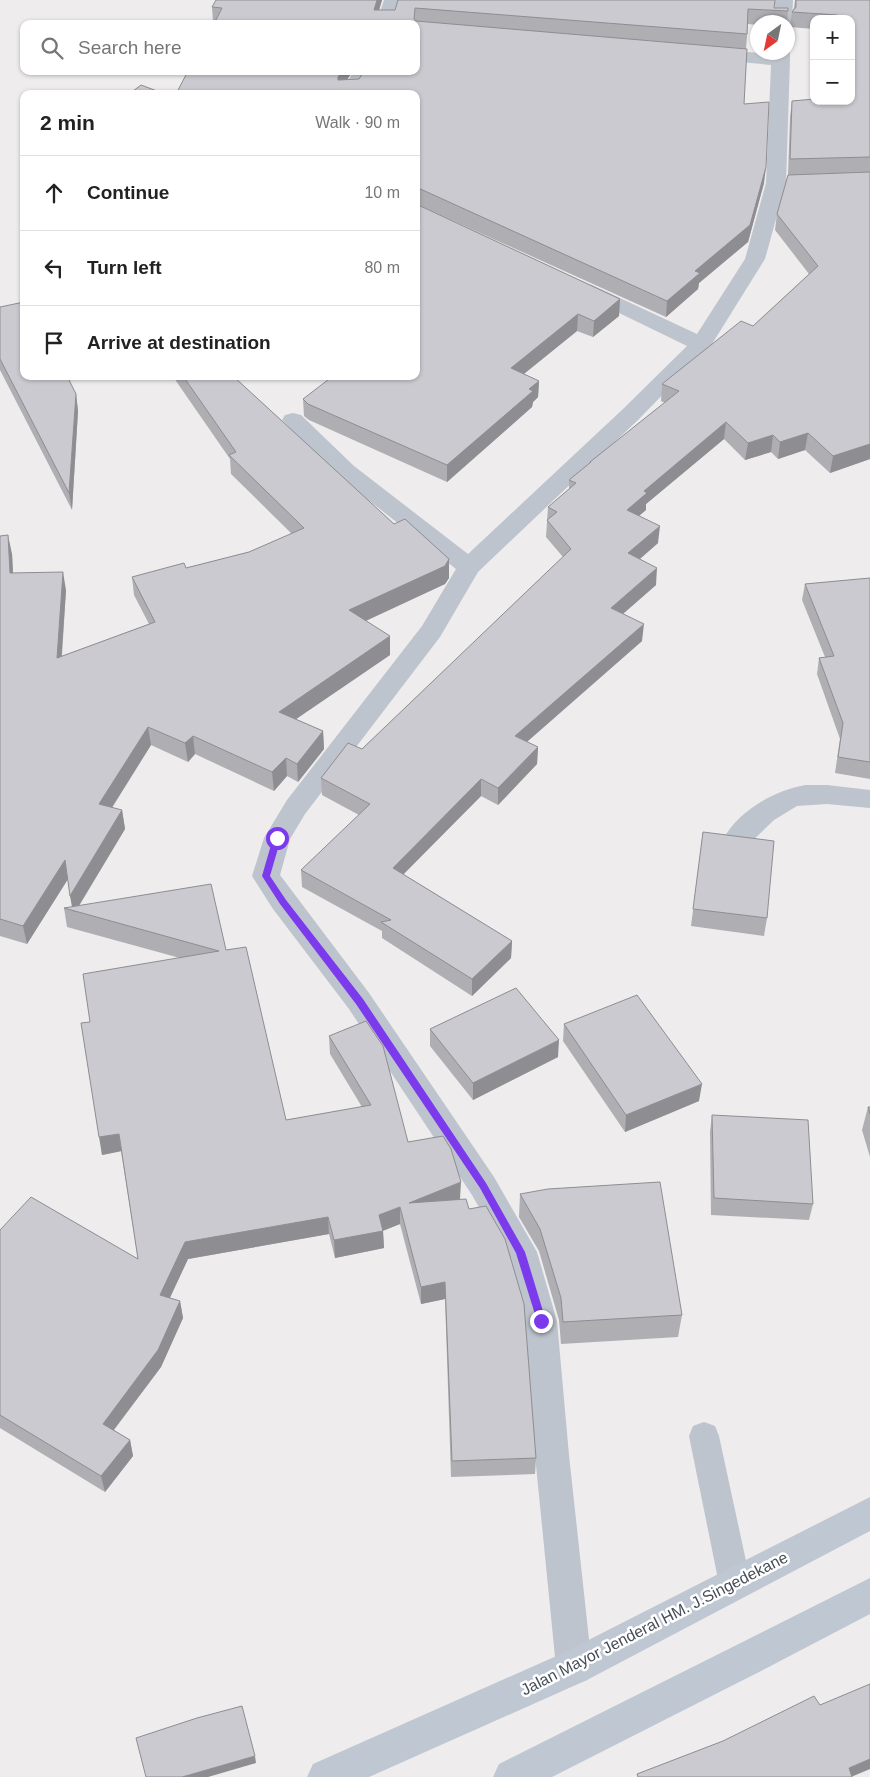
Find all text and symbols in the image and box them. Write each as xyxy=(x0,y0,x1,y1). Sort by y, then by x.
north arrow xyxy=(750,15,795,60)
map controls xyxy=(810,15,855,105)
button: + xyxy=(810,15,855,60)
search box xyxy=(20,20,420,75)
icon: search xyxy=(38,34,66,62)
text: Search here xyxy=(78,37,182,58)
button: − xyxy=(810,60,855,105)
text: 2 min xyxy=(40,111,95,134)
text: Walk · 90 m xyxy=(315,114,400,131)
icon: ahead xyxy=(40,179,68,207)
text: Continue xyxy=(87,182,169,203)
text: 10 m xyxy=(364,184,400,201)
icon: left xyxy=(40,254,68,282)
text: Turn left xyxy=(87,257,162,278)
text: 80 m xyxy=(364,259,400,276)
icon: arrive xyxy=(40,329,68,357)
text: Arrive at destination xyxy=(87,332,271,353)
route start xyxy=(266,827,289,850)
route end xyxy=(530,1310,553,1333)
street label: Jalan Mayor Jenderal HM. J.Singedekane xyxy=(518,1548,791,1698)

